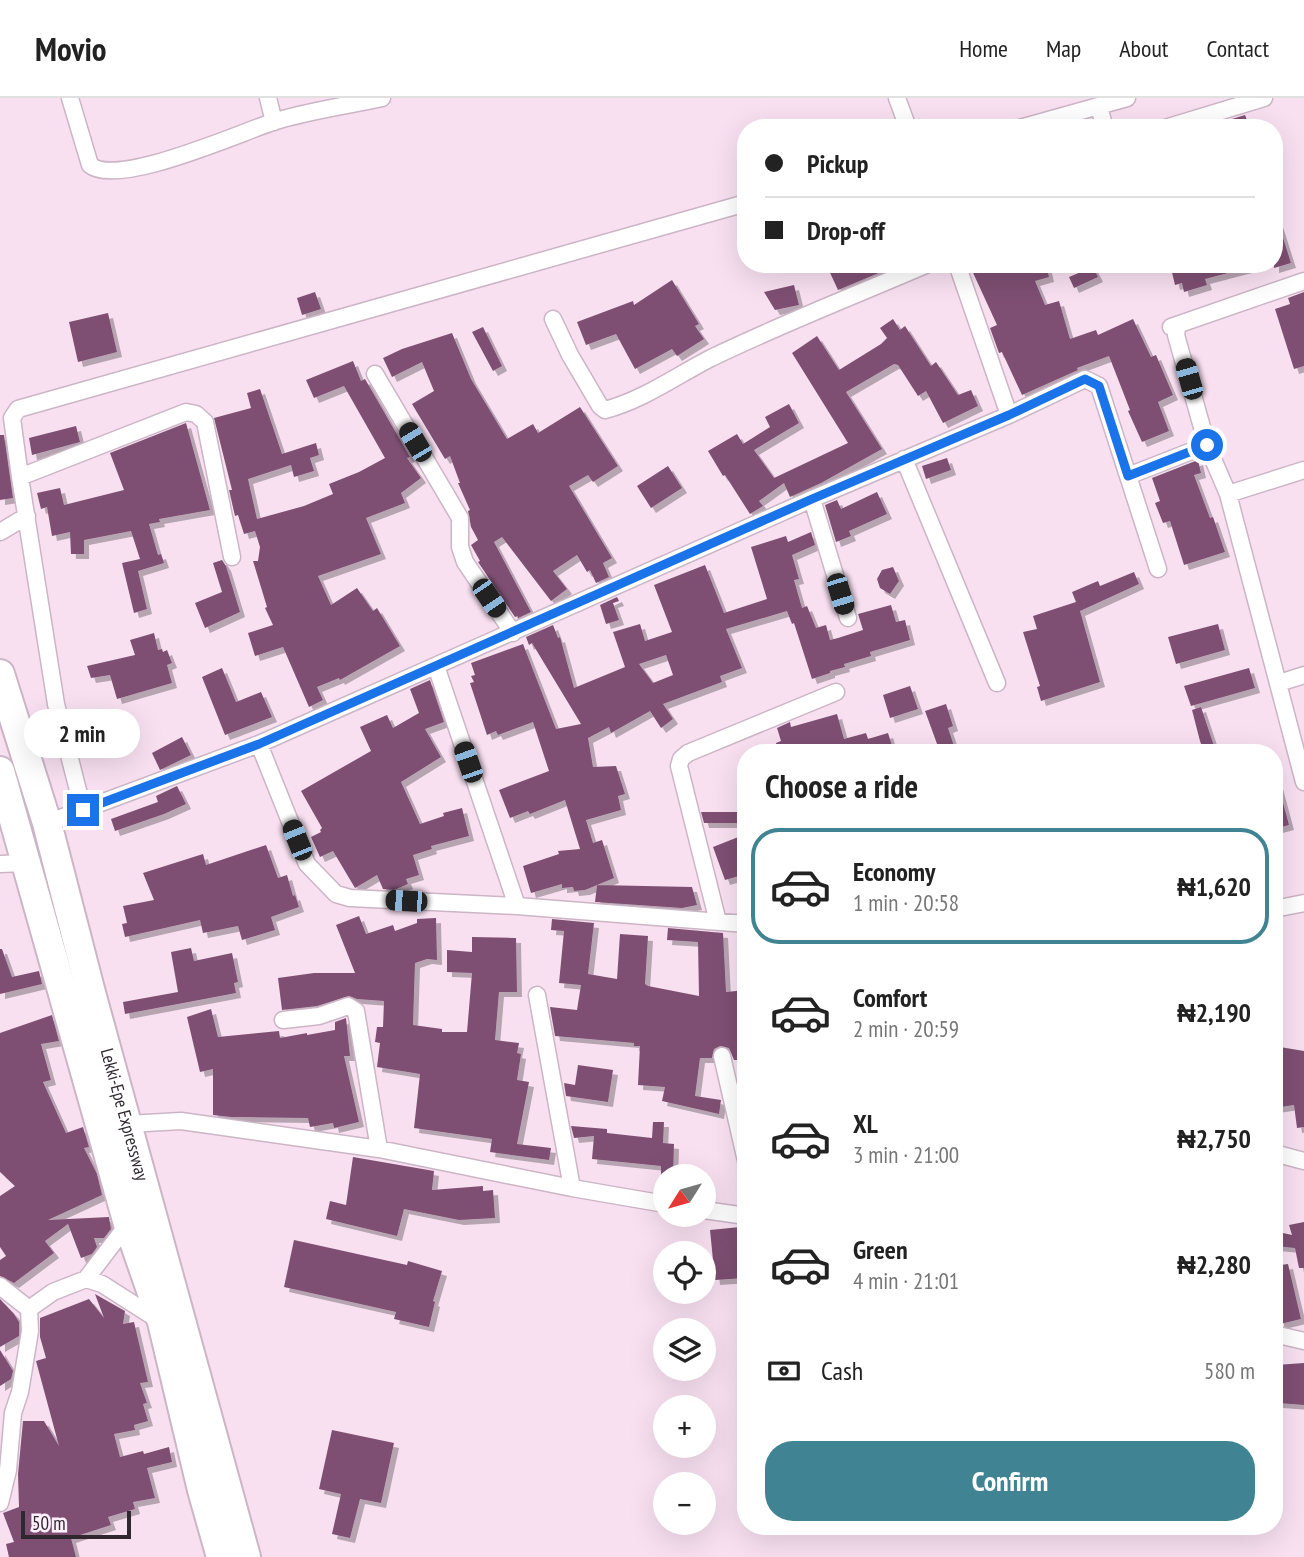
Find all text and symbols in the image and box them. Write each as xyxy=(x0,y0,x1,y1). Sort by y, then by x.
text: Movio xyxy=(35,27,107,70)
text: Home xyxy=(959,33,1008,64)
text: Map xyxy=(1046,33,1081,64)
text: About xyxy=(1119,33,1168,64)
text: Contact xyxy=(1206,33,1269,64)
text: Pickup xyxy=(807,147,868,180)
text: Drop-off xyxy=(807,214,885,247)
car xyxy=(1174,356,1205,402)
car xyxy=(396,419,435,465)
route start xyxy=(1191,429,1223,461)
car xyxy=(824,571,857,617)
car xyxy=(469,575,510,621)
callout: 2 min xyxy=(25,708,141,758)
text: 2 min xyxy=(59,719,105,748)
car xyxy=(452,739,485,785)
text: Choose a ride xyxy=(765,765,918,807)
route end xyxy=(67,794,99,826)
car xyxy=(280,817,315,863)
icon: car xyxy=(769,855,832,918)
text: Economy xyxy=(853,855,935,888)
text: ₦1,620 xyxy=(1177,870,1251,903)
text: 1 min · 20:58 xyxy=(853,888,959,917)
car xyxy=(385,889,428,913)
icon: car xyxy=(769,981,832,1044)
text: Comfort xyxy=(853,981,927,1014)
text: ₦2,190 xyxy=(1177,996,1251,1029)
text: 2 min · 20:59 xyxy=(853,1014,959,1043)
street label: Lekki-Epe Expressway xyxy=(96,1046,154,1183)
icon: car xyxy=(769,1107,832,1170)
text: XL xyxy=(853,1107,878,1140)
text: ₦2,750 xyxy=(1177,1122,1251,1155)
text: 3 min · 21:00 xyxy=(853,1140,959,1169)
north arrow xyxy=(653,1164,716,1227)
map controls xyxy=(653,1164,716,1535)
icon: car xyxy=(769,1233,832,1296)
text: Green xyxy=(853,1233,908,1266)
button: locate xyxy=(653,1241,716,1304)
text: ₦2,280 xyxy=(1177,1248,1251,1281)
text: 4 min · 21:01 xyxy=(853,1266,959,1295)
button: layers xyxy=(653,1318,716,1381)
icon: cash xyxy=(765,1352,803,1390)
text: Cash xyxy=(821,1354,863,1387)
text: 580 m xyxy=(1204,1356,1255,1385)
button: + xyxy=(653,1395,716,1458)
button: Confirm xyxy=(765,1441,1255,1521)
button: − xyxy=(653,1472,716,1535)
scale bar xyxy=(21,1508,131,1540)
text: 50 m xyxy=(32,1511,66,1535)

